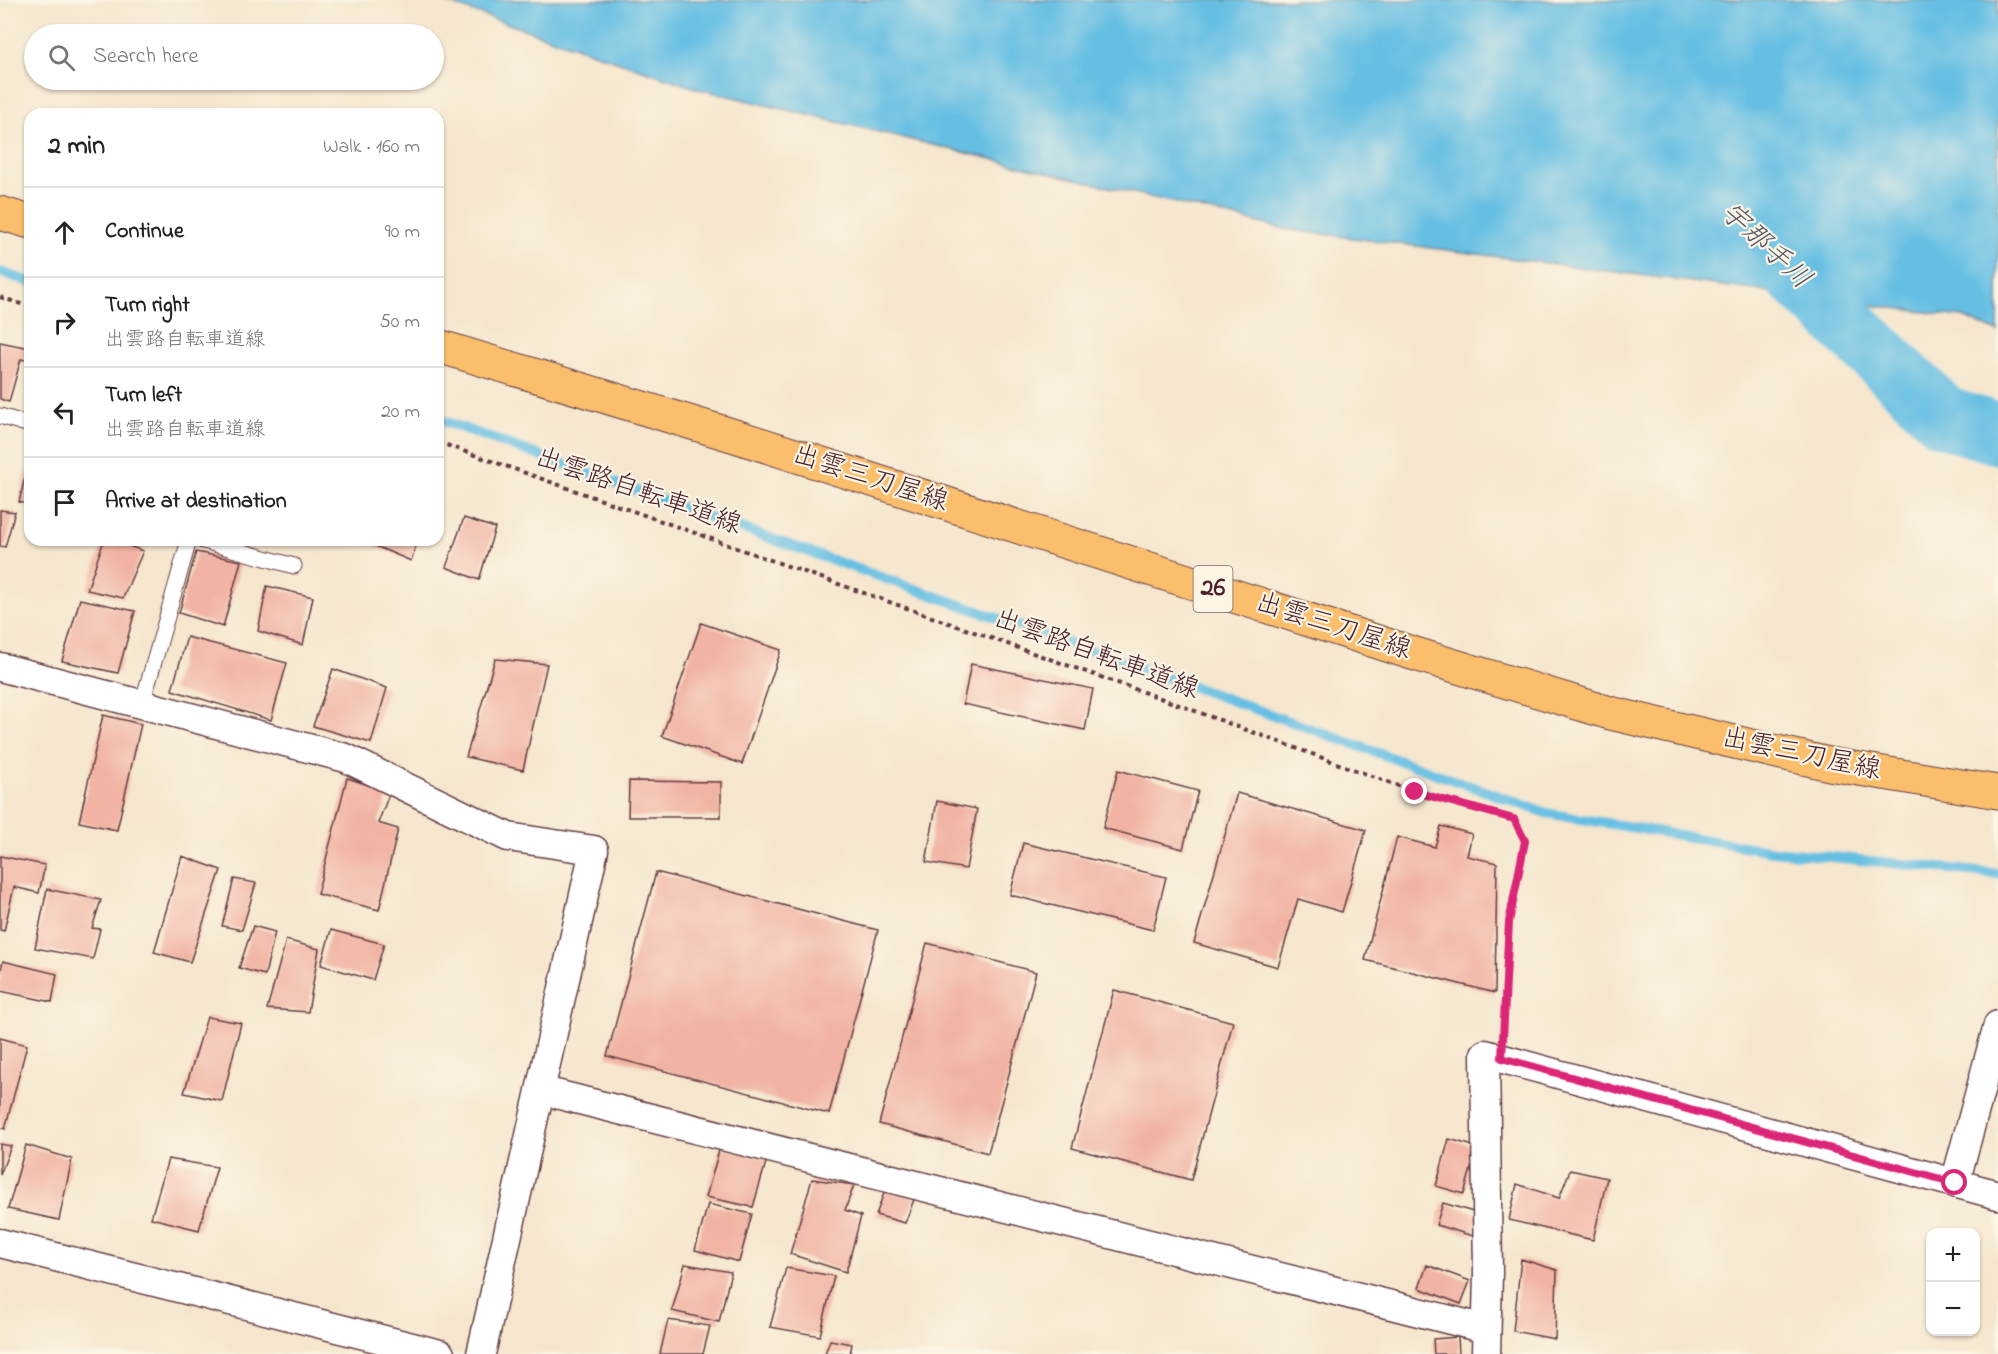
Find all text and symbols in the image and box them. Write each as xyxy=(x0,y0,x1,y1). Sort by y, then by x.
search box xyxy=(24,24,444,90)
icon: search xyxy=(45,41,78,74)
text: Search here xyxy=(93,41,198,73)
text: 2 min xyxy=(48,128,105,166)
text: Walk · 160 m xyxy=(323,133,420,162)
water label: 宇那手川 xyxy=(1710,194,1820,300)
icon: ahead xyxy=(48,216,81,249)
text: Continue xyxy=(105,216,184,248)
text: 90 m xyxy=(385,218,420,247)
text: Turn right xyxy=(105,290,190,322)
icon: right xyxy=(48,306,81,339)
text: 50 m xyxy=(379,308,420,337)
text: 出雲路自転車道線 xyxy=(105,326,265,355)
text: Turn left xyxy=(105,380,182,412)
icon: left xyxy=(48,396,81,429)
text: 20 m xyxy=(381,398,420,427)
text: 出雲路自転車道線 xyxy=(105,416,265,445)
street label: 出雲三刀屋線 xyxy=(787,435,953,523)
street label: 出雲路自転車道線 xyxy=(530,438,746,546)
icon: arrive xyxy=(48,486,81,519)
text: Arrive at destination xyxy=(105,486,287,518)
road number: 26 xyxy=(1194,566,1232,612)
street label: 出雲三刀屋線 xyxy=(1250,583,1416,671)
street label: 出雲路自転車道線 xyxy=(988,600,1204,710)
street label: 出雲三刀屋線 xyxy=(1718,719,1884,791)
route end xyxy=(1401,778,1427,804)
route start xyxy=(1941,1169,1967,1195)
map controls xyxy=(1926,1228,1980,1336)
button: + xyxy=(1926,1228,1980,1282)
button: − xyxy=(1926,1282,1980,1336)

